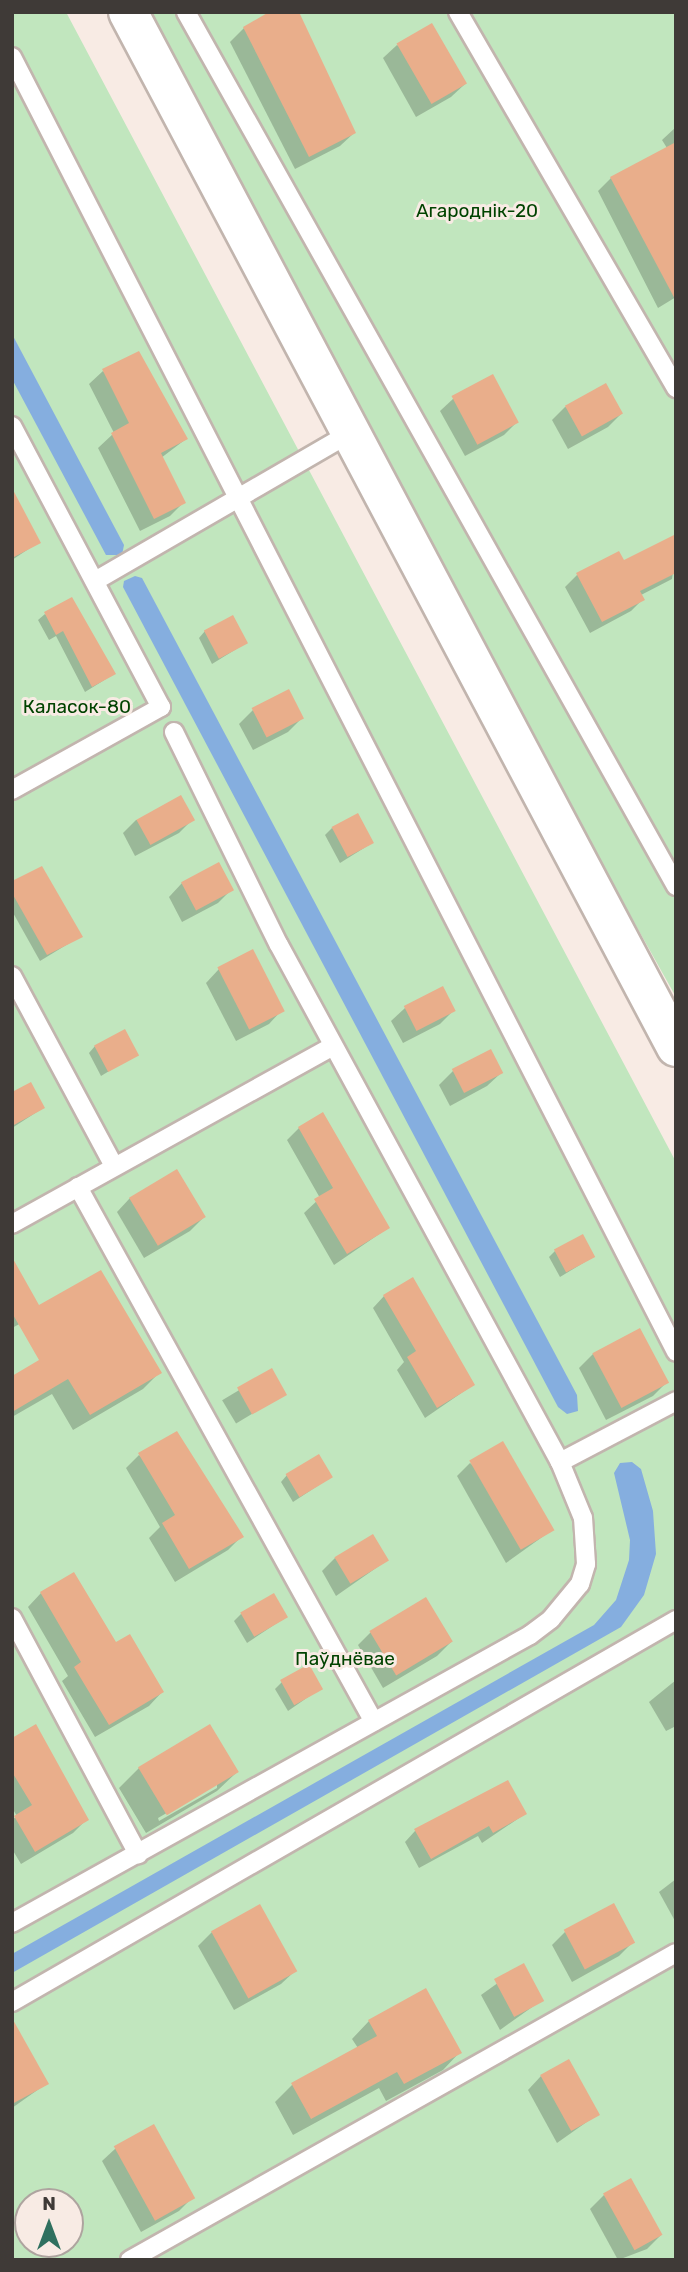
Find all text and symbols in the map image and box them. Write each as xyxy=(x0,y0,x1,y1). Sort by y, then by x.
park label: Агароднік-20 xyxy=(416,200,538,222)
park label: Каласок-80 xyxy=(23,696,131,718)
park label: Паўднёвае xyxy=(295,1648,395,1670)
north arrow xyxy=(14,2188,84,2258)
text: N xyxy=(42,2192,56,2215)

